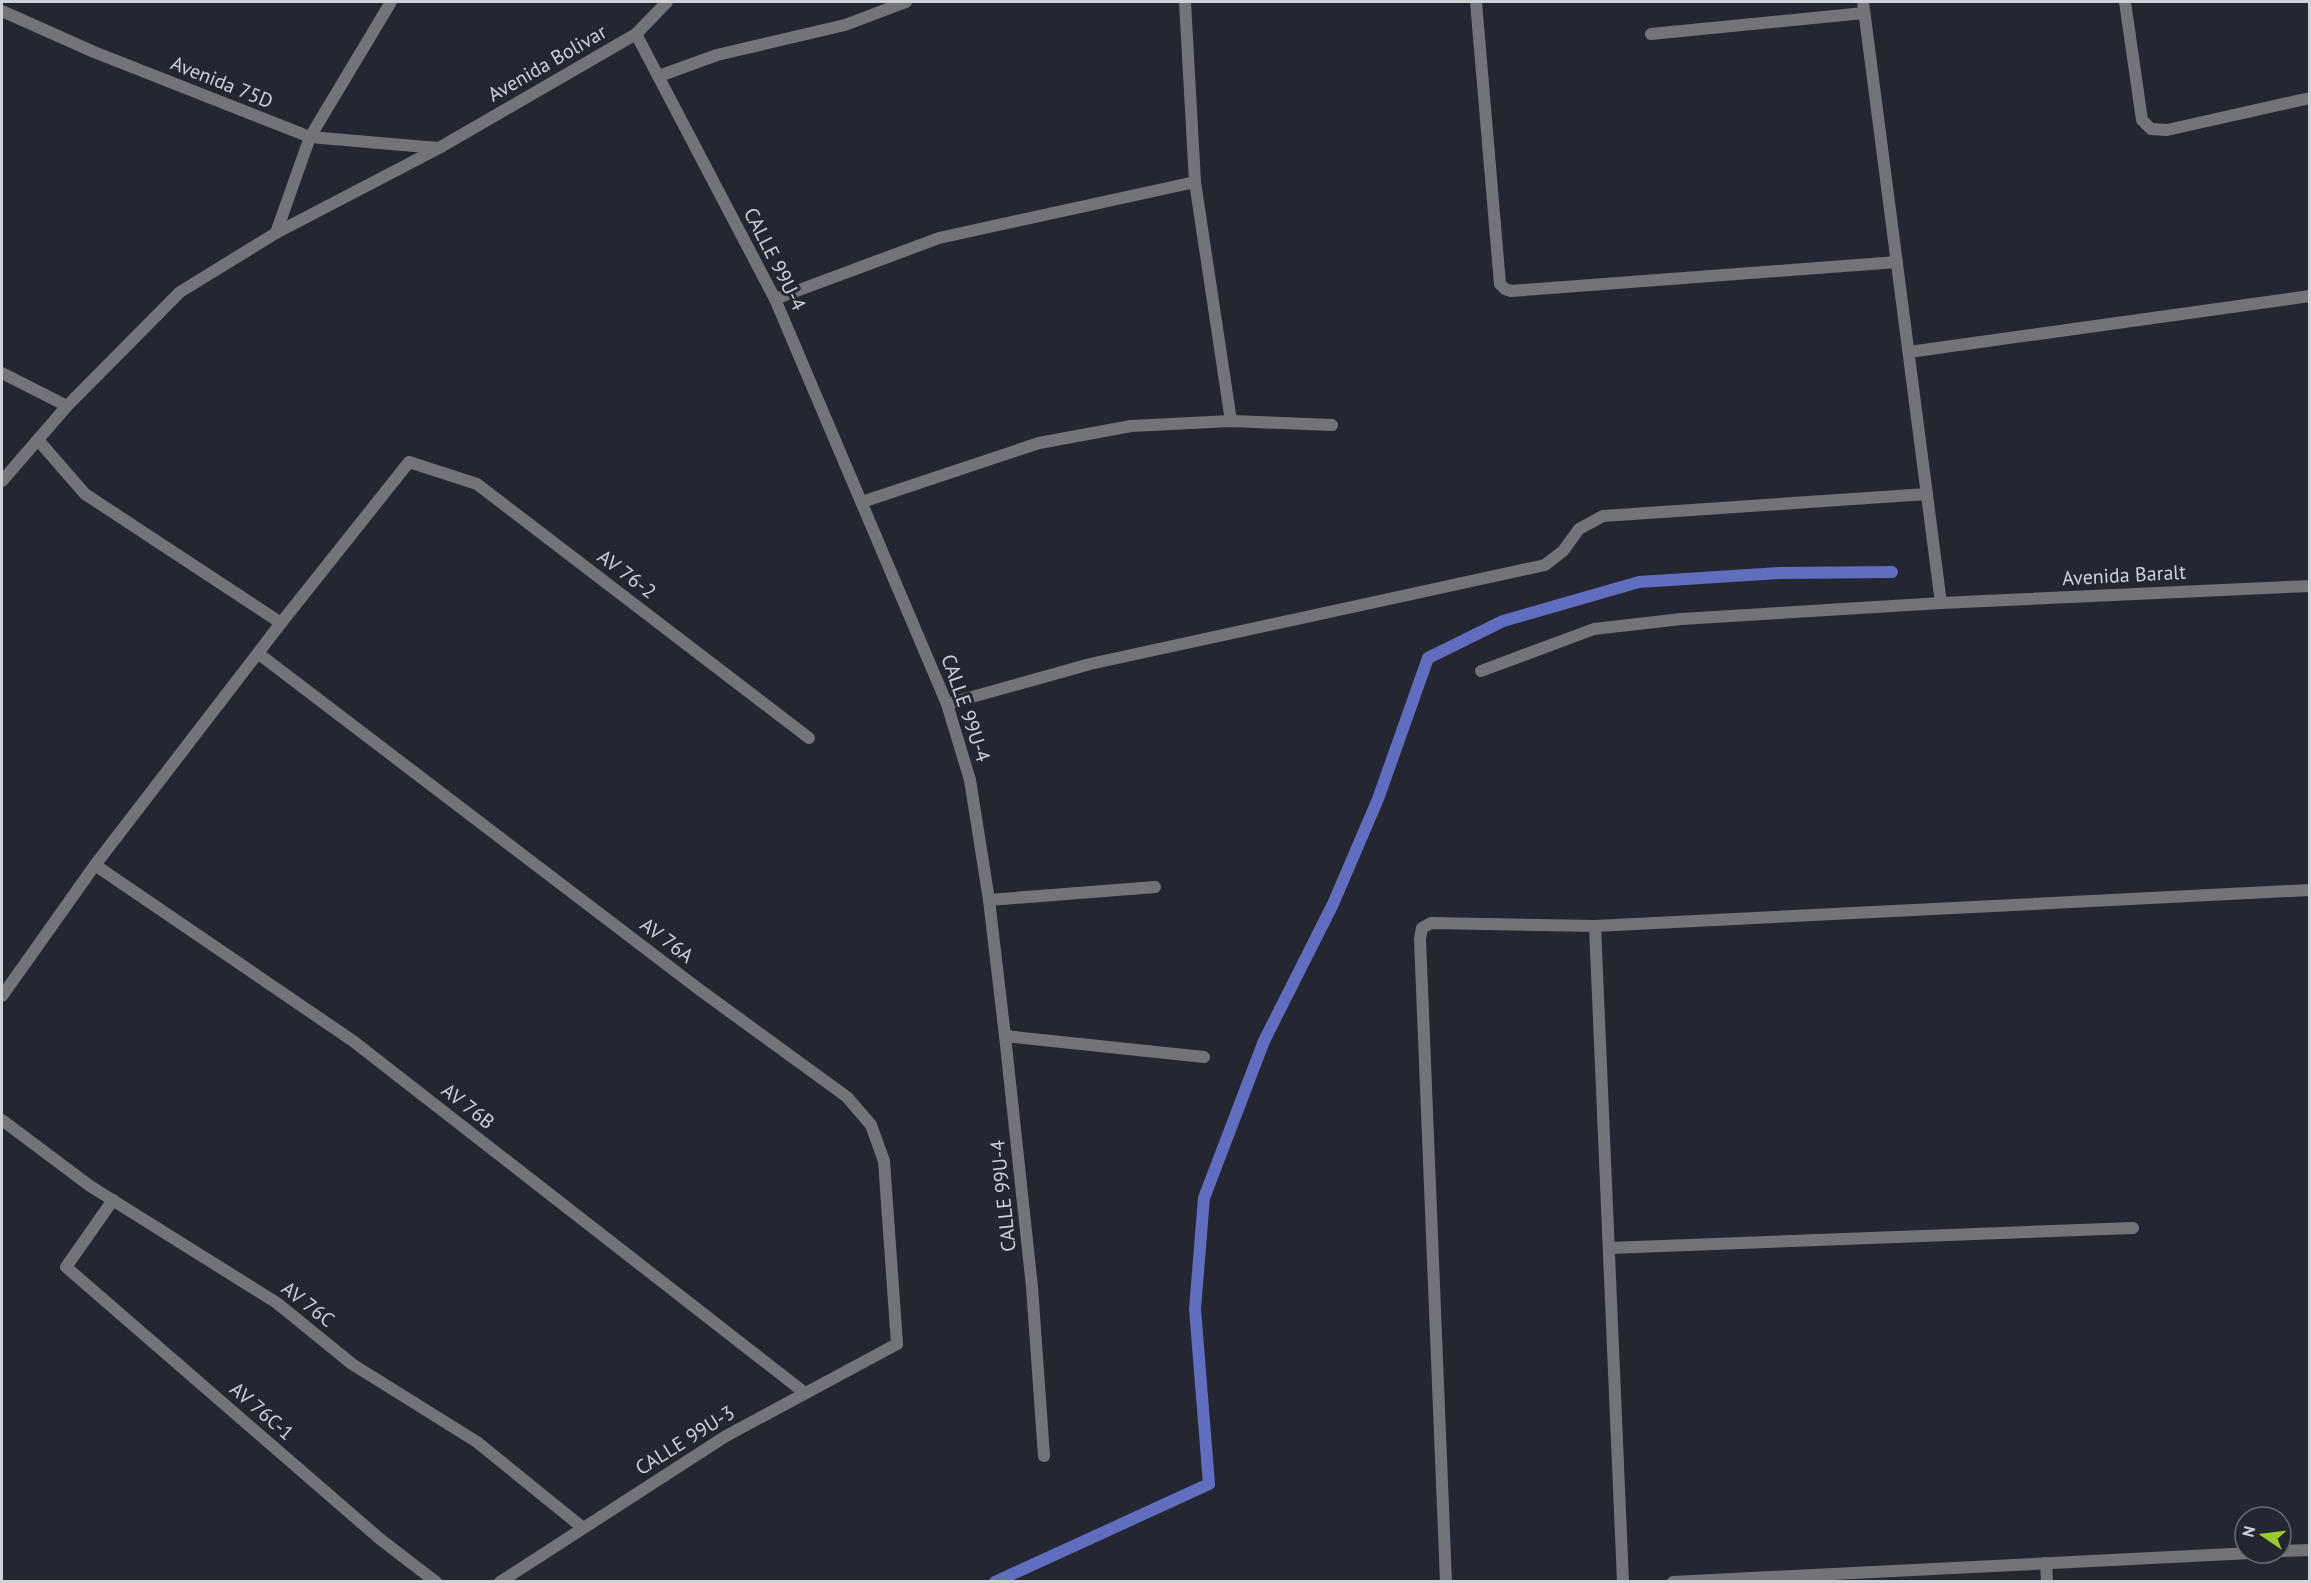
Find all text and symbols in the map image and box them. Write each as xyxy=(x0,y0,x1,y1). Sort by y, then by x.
street label: Avenida Bolivar xyxy=(483,18,611,107)
street label: Avenida 75D xyxy=(167,50,277,114)
street label: CALLE 99U-4 xyxy=(738,203,812,315)
street label: AV 76-2 xyxy=(592,544,662,604)
street label: Avenida Baralt xyxy=(2061,559,2187,591)
street label: CALLE 99U-4 xyxy=(935,651,997,765)
street label: AV 76A xyxy=(635,911,699,969)
street label: AV 76B xyxy=(436,1077,500,1135)
street label: CALLE 99U-4 xyxy=(984,1139,1022,1253)
street label: AV 76C xyxy=(276,1275,340,1333)
street label: AV 76C-1 xyxy=(225,1376,299,1446)
street label: CALLE 99U-3 xyxy=(631,1399,739,1481)
north arrow xyxy=(2233,1505,2293,1565)
text: N xyxy=(2237,1524,2259,1539)

